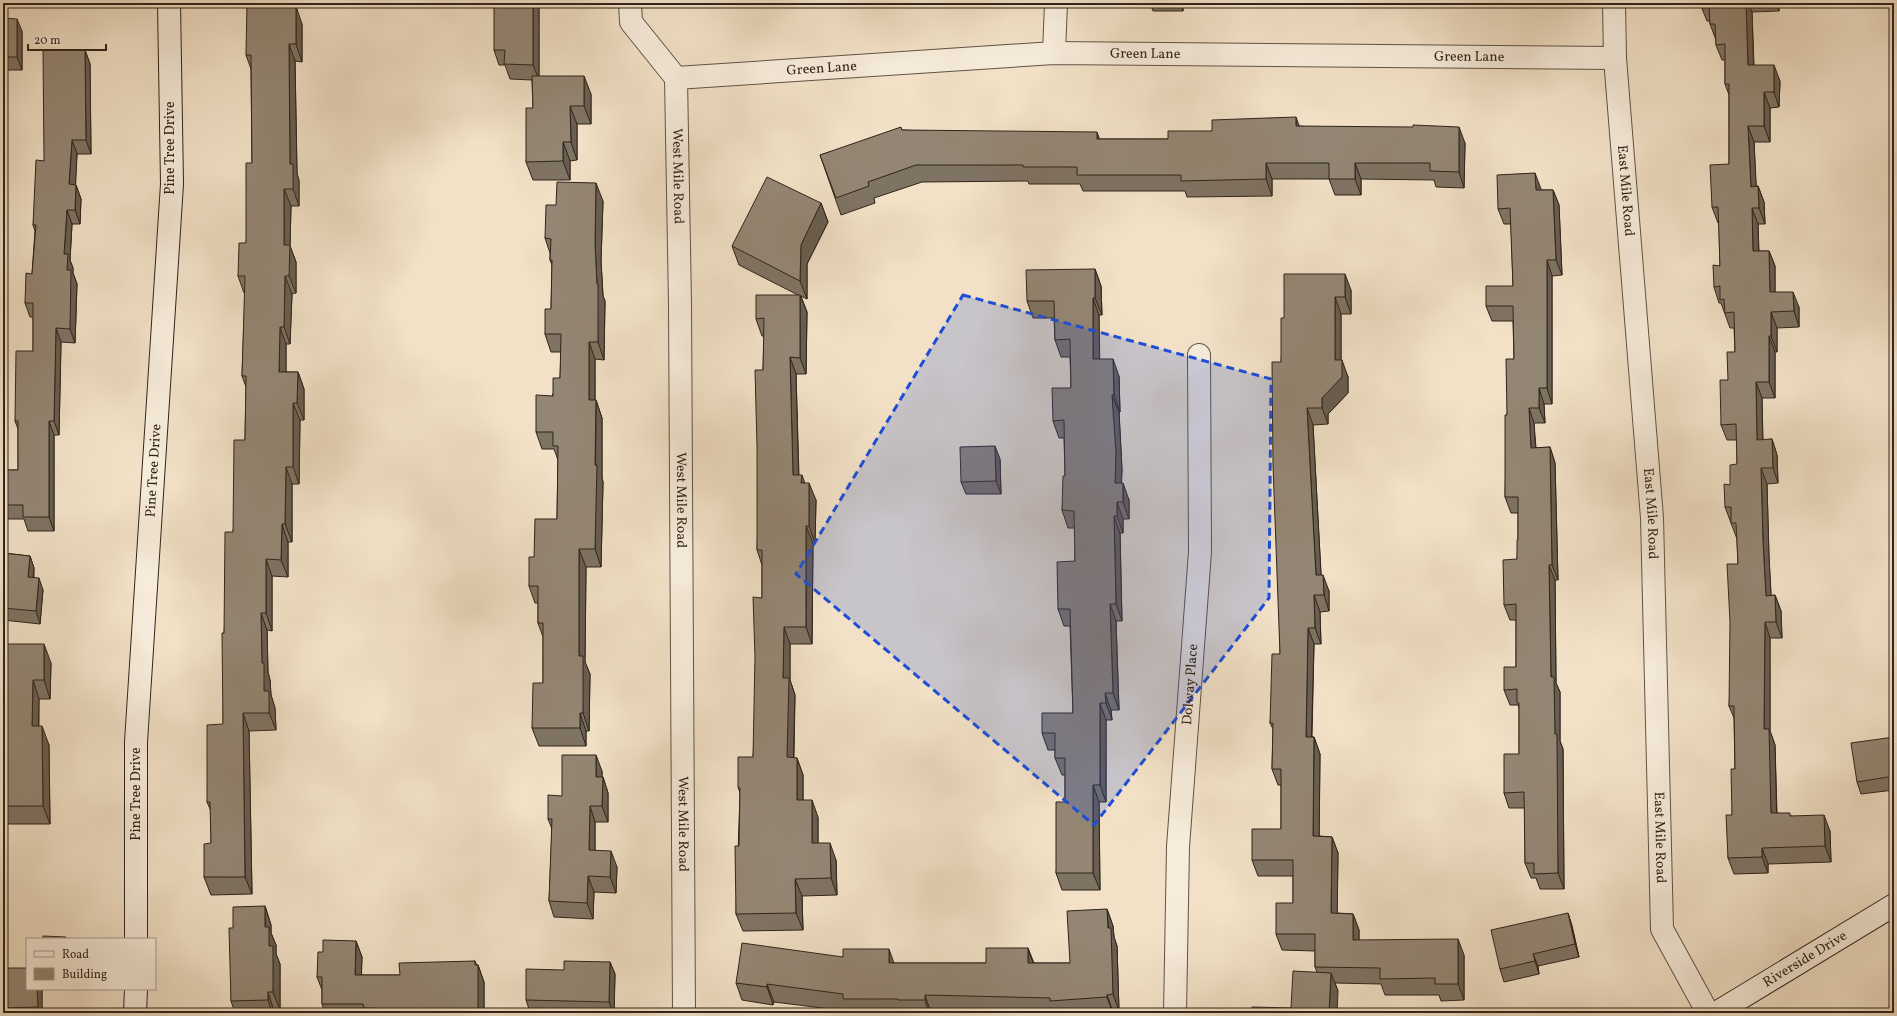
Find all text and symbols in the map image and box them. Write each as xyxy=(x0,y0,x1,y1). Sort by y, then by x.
scale bar xyxy=(28,26,106,52)
text: 20 m xyxy=(34,33,61,49)
street label: Green Lane xyxy=(1110,44,1181,64)
street label: Green Lane xyxy=(1434,47,1505,67)
street label: Green Lane xyxy=(786,57,858,80)
street label: Pine Tree Drive xyxy=(161,101,180,195)
street label: West Mile Road xyxy=(667,128,688,224)
street label: East Mile Road xyxy=(1613,144,1639,237)
street label: Pine Tree Drive xyxy=(141,423,166,518)
street label: West Mile Road xyxy=(671,452,691,548)
street label: East Mile Road xyxy=(1638,467,1663,560)
street label: Dolway Place xyxy=(1178,643,1203,726)
street label: Pine Tree Drive xyxy=(127,747,146,841)
street label: West Mile Road xyxy=(673,776,693,872)
street label: East Mile Road xyxy=(1649,791,1670,884)
street label: Riverside Drive xyxy=(1759,926,1851,992)
legend xyxy=(26,938,156,990)
text: Road xyxy=(62,947,89,963)
text: Building xyxy=(62,967,107,983)

